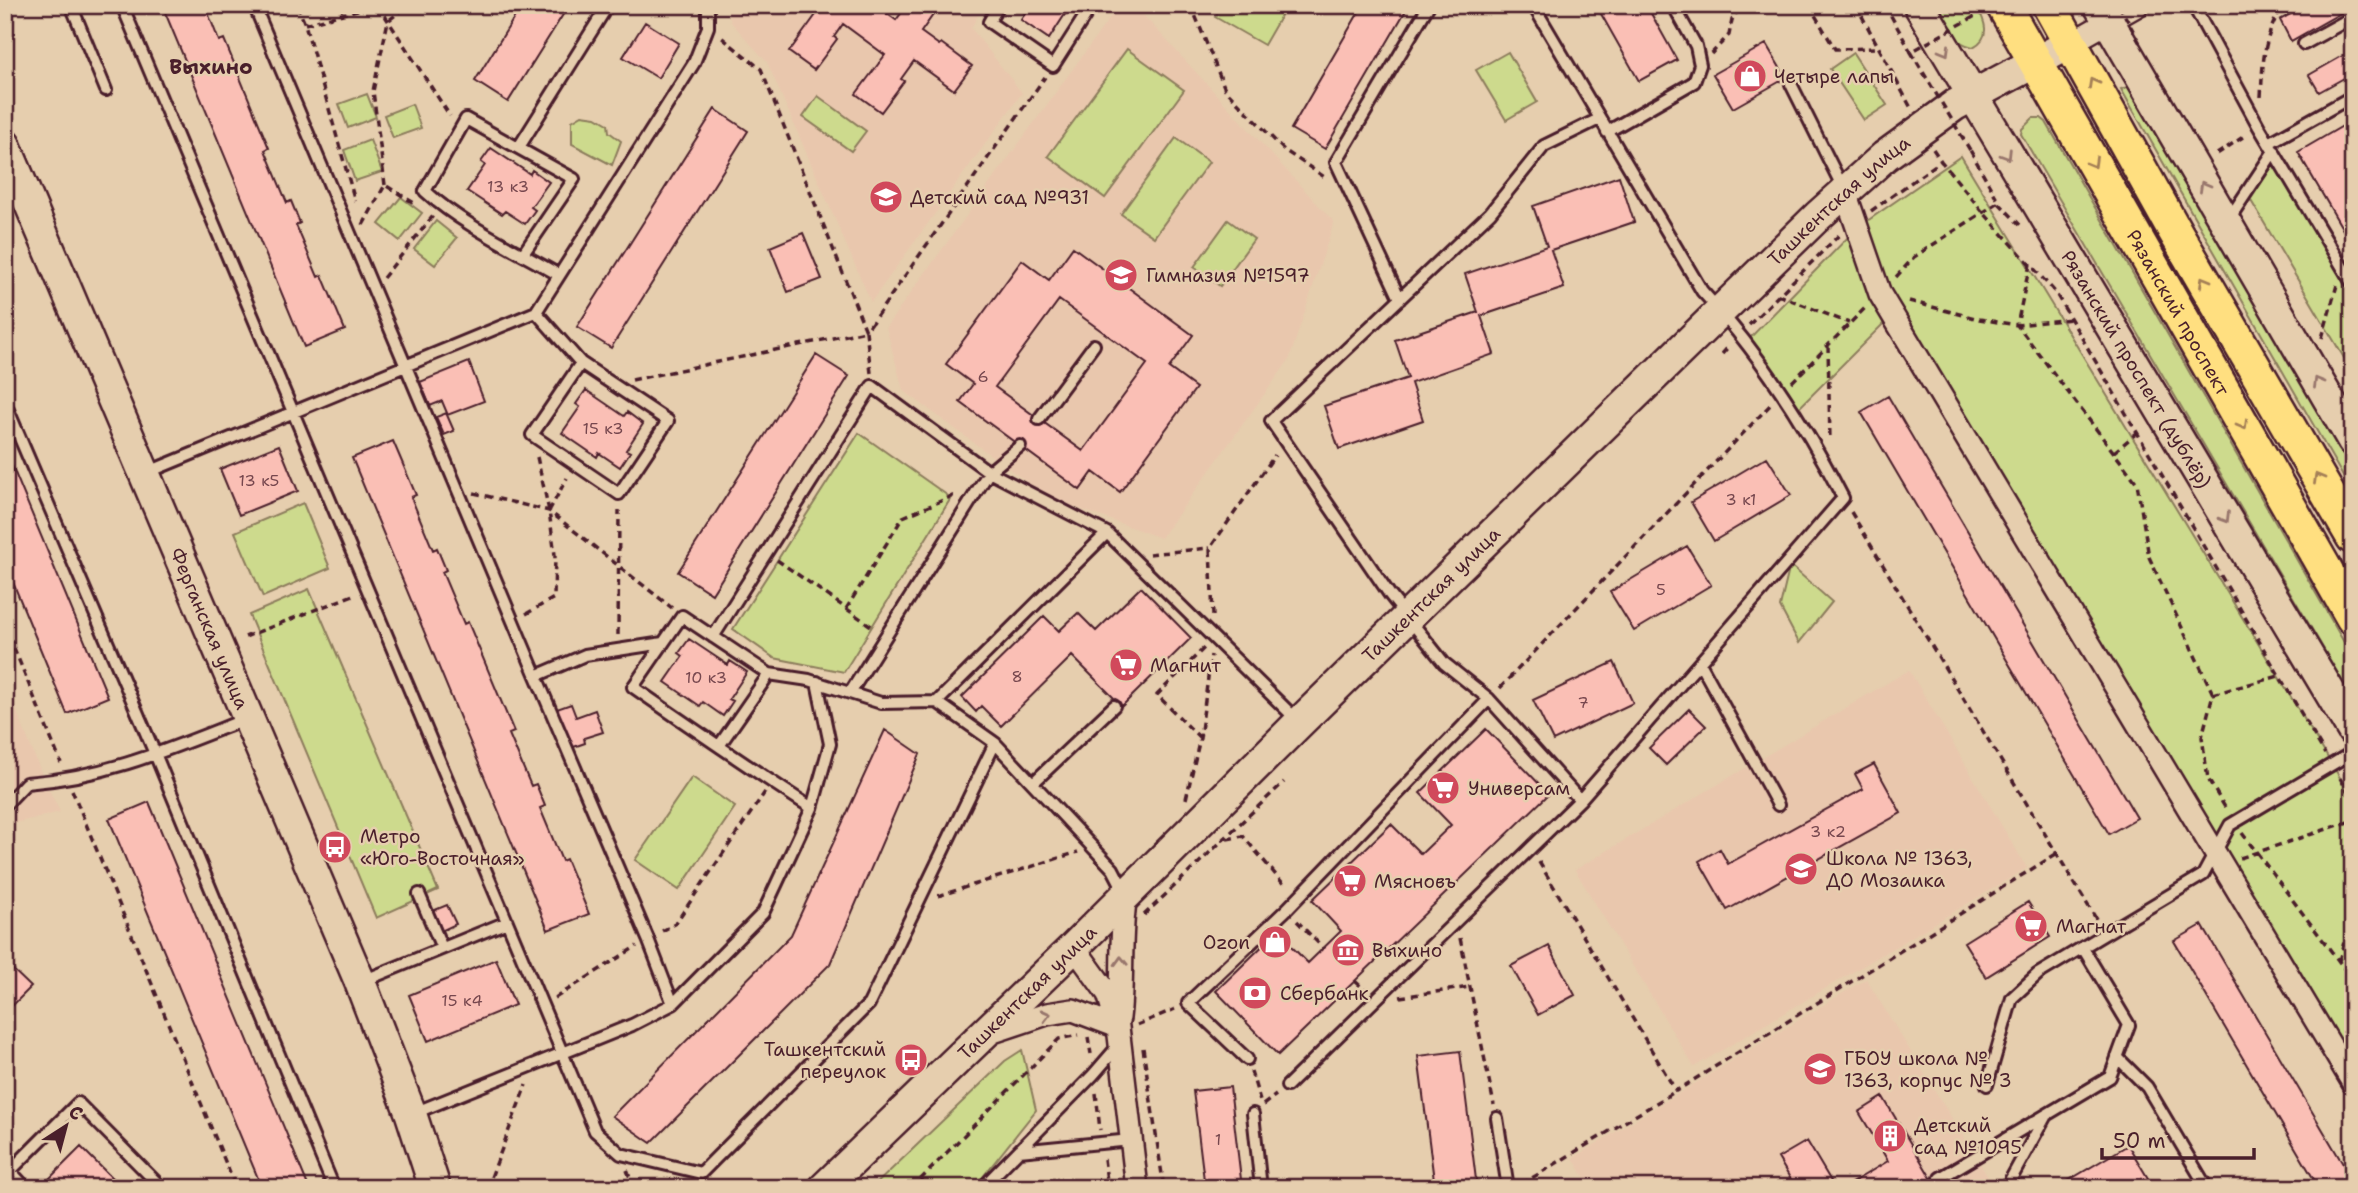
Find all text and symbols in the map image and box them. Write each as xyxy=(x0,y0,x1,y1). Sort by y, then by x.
one-way arrow xyxy=(1937,43,1950,56)
district label: Выхино xyxy=(169,53,253,81)
shop icon: Четыре лапы xyxy=(1731,57,1769,95)
place label: Четыре лапы xyxy=(1774,64,1894,89)
one-way arrow xyxy=(2088,77,2101,90)
street label: Ташкентская улица xyxy=(1762,130,1915,272)
one-way arrow xyxy=(1999,147,2012,160)
one-way arrow xyxy=(2085,156,2098,169)
house number: 13 к3 xyxy=(487,176,529,197)
school or university icon: Детский сад №931 xyxy=(867,178,905,216)
one-way arrow xyxy=(2199,181,2212,194)
place label: Детский сад №931 xyxy=(910,185,1089,210)
street label: Рязанский проспект xyxy=(2121,225,2236,401)
street label: Рязанский проспект (дублёр) xyxy=(2055,246,2217,493)
school or university icon: Гимназия №1597 xyxy=(1102,256,1140,294)
place label: Гимназия №1597 xyxy=(1146,263,1310,288)
one-way arrow xyxy=(2199,276,2212,289)
house number: 6 xyxy=(977,366,989,387)
one-way arrow xyxy=(2314,377,2327,390)
one-way arrow xyxy=(2234,417,2247,430)
house number: 15 к3 xyxy=(583,418,623,439)
house number: 13 к5 xyxy=(239,470,279,491)
one-way arrow xyxy=(2314,472,2327,485)
house number: 3 к1 xyxy=(1726,489,1756,510)
one-way arrow xyxy=(2217,510,2230,523)
street label: Ташкентская улица xyxy=(1357,521,1506,668)
street label: Ферганская улица xyxy=(164,544,255,713)
house number: 5 xyxy=(1656,579,1666,600)
supermarket icon: Магнит xyxy=(1107,646,1145,684)
place label: Магнит xyxy=(1150,653,1221,678)
house number: 8 xyxy=(1011,666,1023,687)
house number: 10 к3 xyxy=(685,667,727,688)
house number: 7 xyxy=(1577,692,1589,713)
supermarket icon: Универсам xyxy=(1424,769,1462,807)
place label: Универсам xyxy=(1468,776,1570,801)
house number: 3 к2 xyxy=(1810,821,1846,842)
place label: Метро «Юго-Восточная» xyxy=(360,824,525,871)
bus stop icon: Метро «Юго-Восточная» xyxy=(316,828,354,866)
place label: Школа № 1363, ДО Мозаика xyxy=(1826,846,1972,893)
school or university icon: Школа № 1363, ДО Мозаика xyxy=(1782,850,1820,888)
supermarket icon: Мясновъ xyxy=(1331,862,1369,900)
place label: Мясновъ xyxy=(1374,869,1456,894)
supermarket icon: Магнат xyxy=(2012,907,2050,945)
place label: Магнат xyxy=(2056,914,2127,939)
street label: Ташкентская улица xyxy=(953,920,1102,1065)
shop icon: Ozon xyxy=(1256,923,1294,961)
place label: Ozon xyxy=(1203,930,1250,955)
museum icon: Выхино xyxy=(1329,931,1367,969)
place label: Выхино xyxy=(1372,938,1442,963)
one-way arrow xyxy=(1113,955,1128,966)
bank icon: Сбербанк xyxy=(1236,974,1274,1012)
place label: Сбербанк xyxy=(1280,981,1369,1006)
house number: 15 к4 xyxy=(441,990,483,1011)
one-way arrow xyxy=(1040,1009,1052,1023)
place label: Ташкентский переулок xyxy=(764,1037,886,1084)
bus stop icon: Ташкентский переулок xyxy=(892,1041,930,1079)
place label: ГБОУ школа № 1363, корпус № 3 xyxy=(1844,1046,2012,1093)
school or university icon: ГБОУ школа № 1363, корпус № 3 xyxy=(1801,1050,1839,1088)
north arrow xyxy=(32,1092,102,1162)
text: С xyxy=(64,1099,88,1126)
place label: Детский сад №1095 xyxy=(1914,1113,2022,1160)
scale bar xyxy=(2102,1116,2255,1160)
building icon: Детский сад №1095 xyxy=(1871,1117,1909,1155)
text: 50 m xyxy=(2113,1127,2166,1155)
house number: 1 xyxy=(1215,1129,1221,1150)

